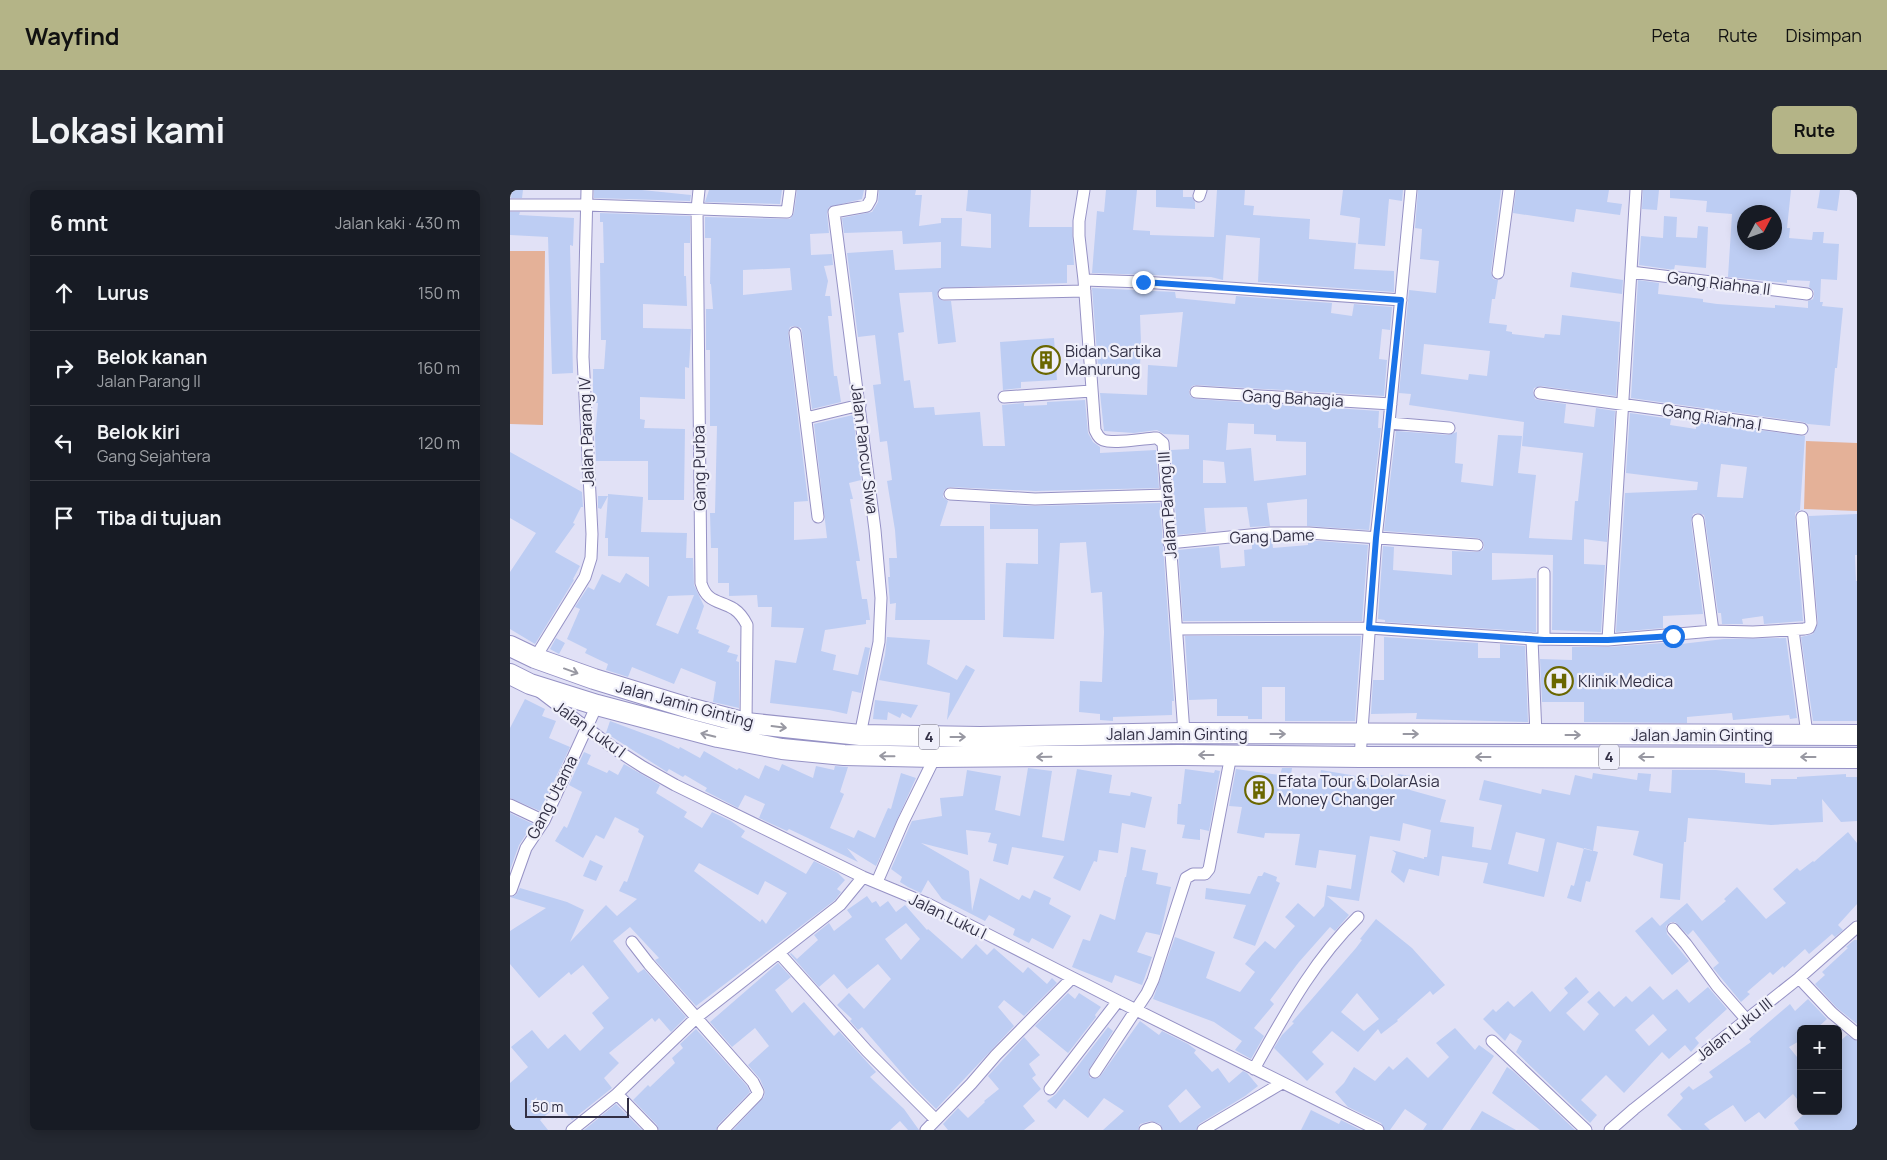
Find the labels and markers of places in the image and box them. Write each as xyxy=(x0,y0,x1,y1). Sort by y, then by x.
place label: Bidan Sartika Manurung xyxy=(1065,340,1161,380)
building icon: Bidan Sartika Manurung xyxy=(1031,345,1061,375)
hospital icon: Klinik Medica xyxy=(1544,666,1574,696)
place label: Klinik Medica xyxy=(1578,670,1673,692)
place label: Efata Tour & DolarAsia Money Changer xyxy=(1278,770,1440,810)
building icon: Efata Tour & DolarAsia Money Changer xyxy=(1244,775,1274,805)

